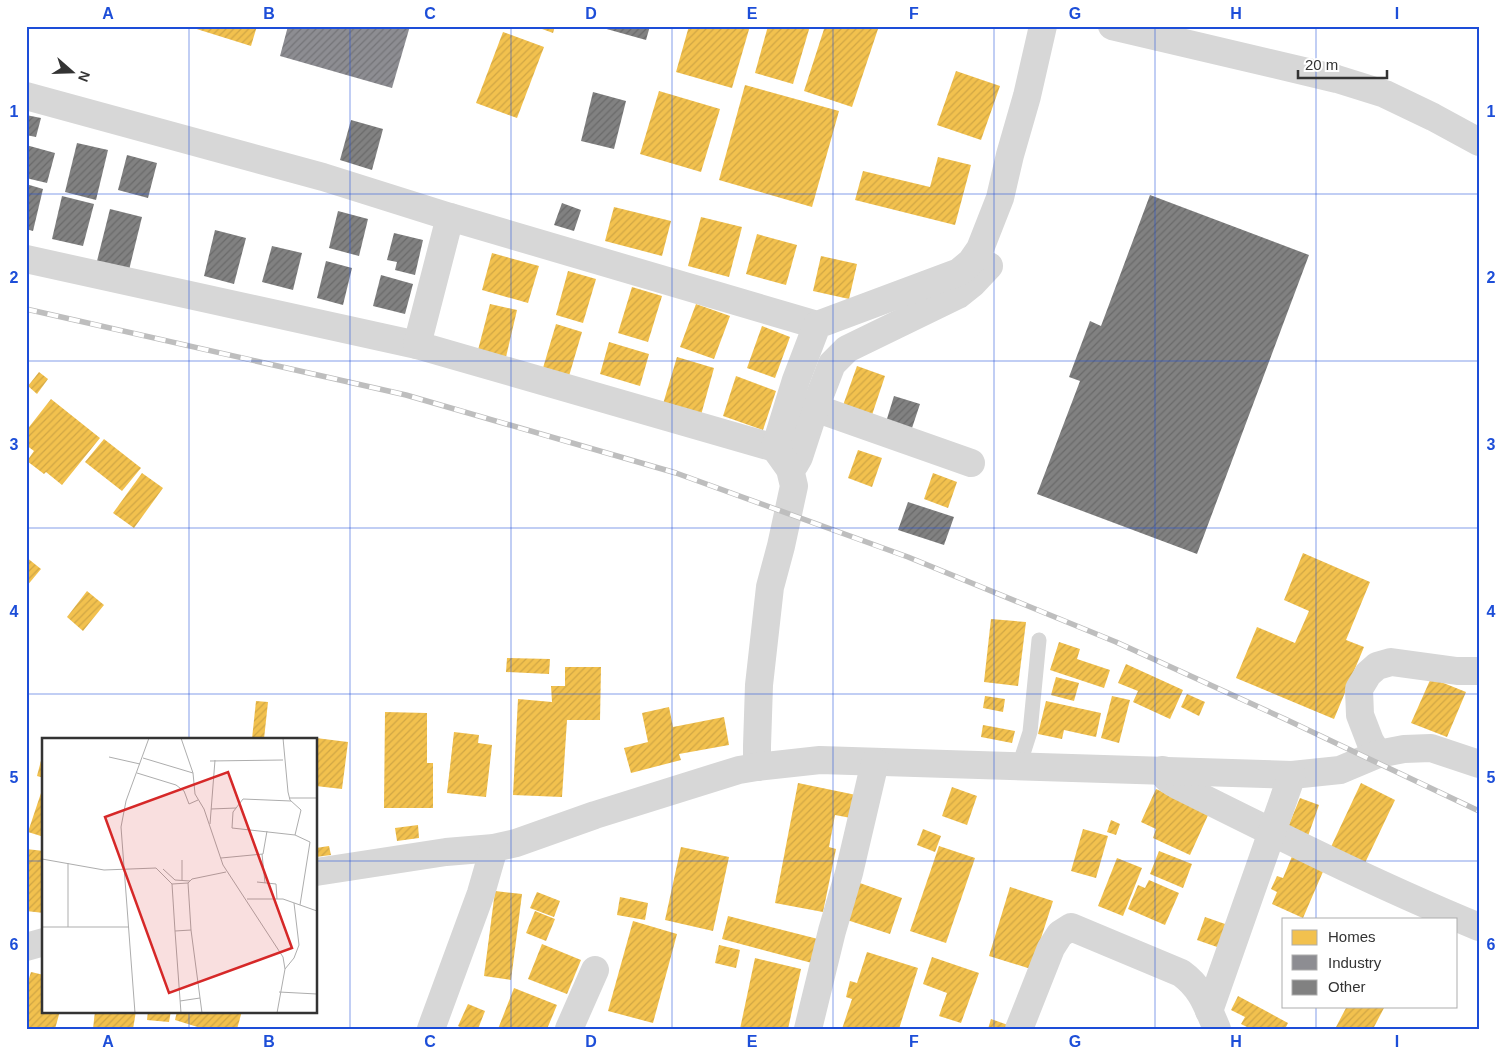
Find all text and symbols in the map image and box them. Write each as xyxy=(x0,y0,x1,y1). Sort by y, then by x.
text: A xyxy=(102,5,114,22)
text: B xyxy=(263,5,275,22)
text: C xyxy=(424,5,436,22)
text: D xyxy=(585,5,597,22)
text: E xyxy=(747,5,758,22)
text: F xyxy=(909,5,919,22)
text: G xyxy=(1069,5,1081,22)
text: H xyxy=(1230,5,1242,22)
text: I xyxy=(1395,5,1399,22)
north arrow xyxy=(48,48,98,98)
scale bar xyxy=(1298,48,1386,80)
text: 20 m xyxy=(1305,56,1338,73)
text: N xyxy=(75,69,93,84)
text: 1 xyxy=(10,103,19,120)
text: 1 xyxy=(1487,103,1496,120)
text: 2 xyxy=(10,269,19,286)
text: 2 xyxy=(1487,269,1496,286)
text: 3 xyxy=(10,436,19,453)
text: 3 xyxy=(1487,436,1496,453)
text: 4 xyxy=(10,603,19,620)
text: 4 xyxy=(1487,603,1496,620)
inset map xyxy=(42,738,318,1012)
text: 5 xyxy=(10,769,19,786)
text: 5 xyxy=(1487,769,1496,786)
legend xyxy=(1282,918,1458,1008)
text: Homes xyxy=(1328,928,1376,945)
text: 6 xyxy=(10,936,19,953)
text: 6 xyxy=(1487,936,1496,953)
text: Industry xyxy=(1328,954,1382,971)
text: Other xyxy=(1328,978,1366,995)
text: A xyxy=(102,1033,114,1050)
text: B xyxy=(263,1033,275,1050)
text: C xyxy=(424,1033,436,1050)
text: D xyxy=(585,1033,597,1050)
text: E xyxy=(747,1033,758,1050)
text: F xyxy=(909,1033,919,1050)
text: G xyxy=(1069,1033,1081,1050)
text: H xyxy=(1230,1033,1242,1050)
text: I xyxy=(1395,1033,1399,1050)

